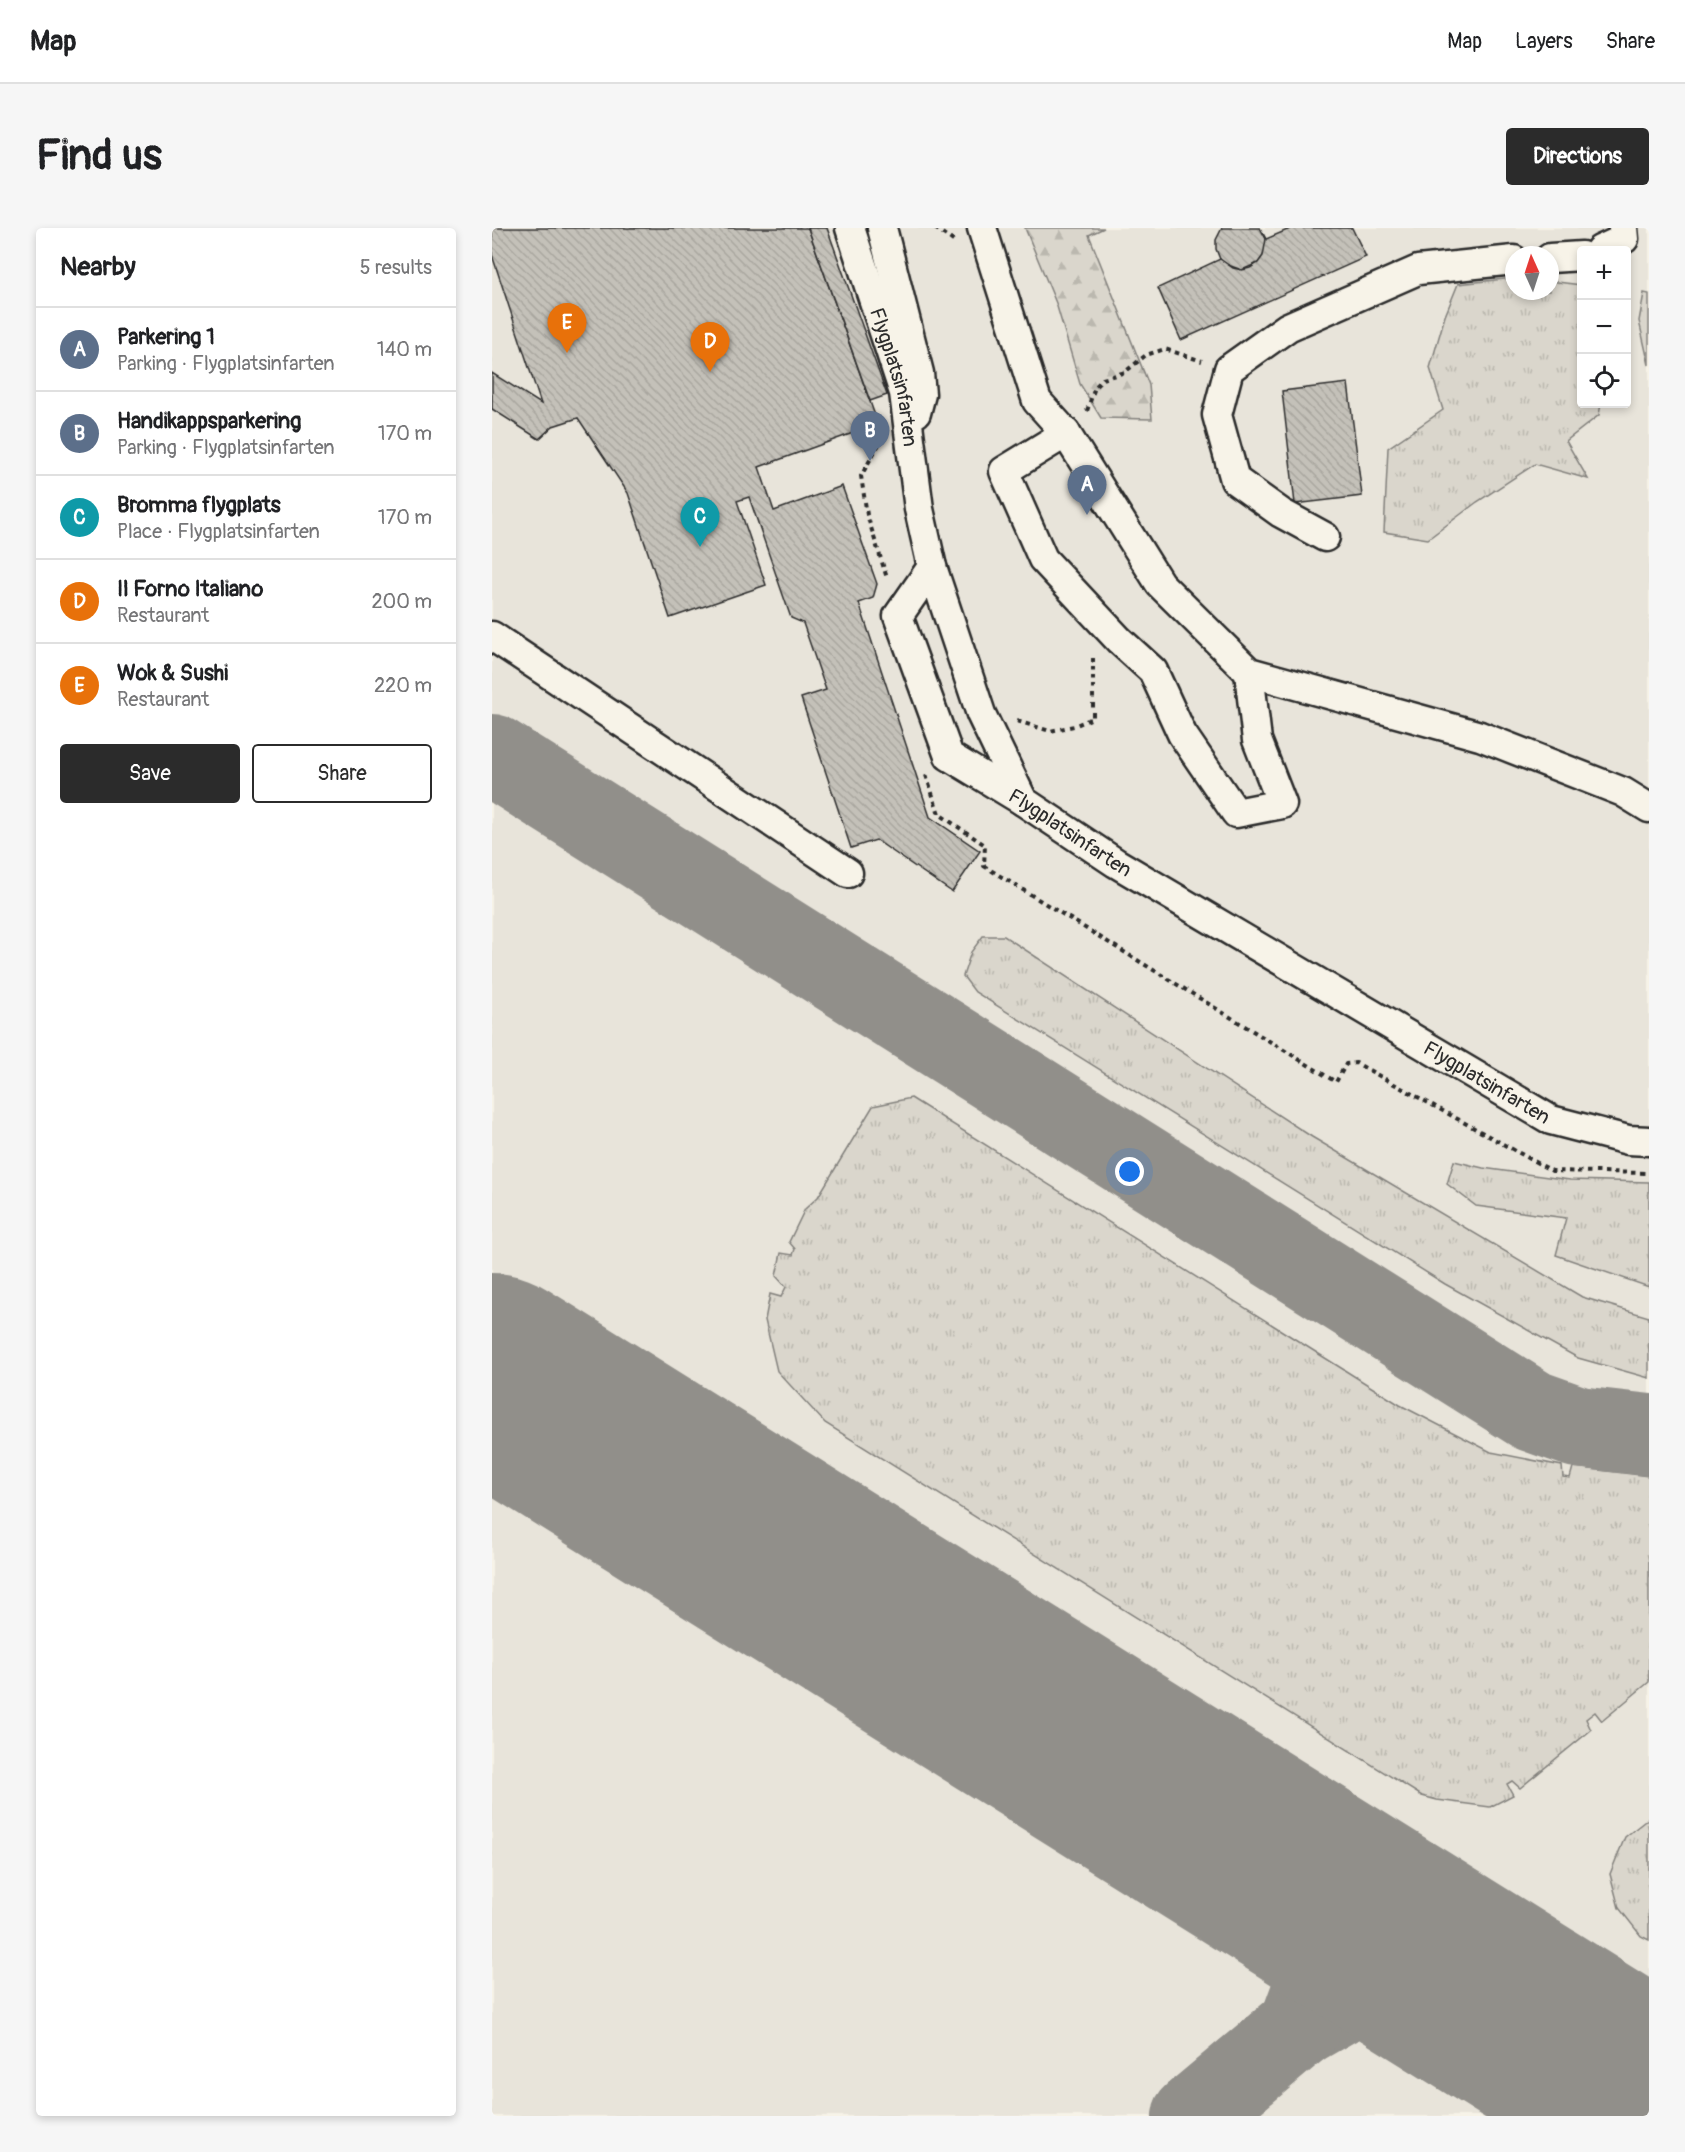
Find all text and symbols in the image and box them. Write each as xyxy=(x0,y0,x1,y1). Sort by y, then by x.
text: Map xyxy=(30,24,76,59)
text: Map xyxy=(1447,28,1482,55)
text: Layers xyxy=(1515,28,1573,55)
text: Share xyxy=(1606,28,1655,55)
button: Directions xyxy=(1506,128,1649,185)
text: Find us xyxy=(36,130,162,182)
north arrow xyxy=(1505,246,1559,300)
map controls xyxy=(1577,246,1631,408)
button: + xyxy=(1577,246,1631,300)
text: Nearby xyxy=(60,251,136,283)
text: 5 results xyxy=(360,255,432,280)
button: − xyxy=(1577,300,1631,354)
pin: E xyxy=(548,304,586,353)
street label: Flygplatsinfarten xyxy=(864,305,923,448)
pin: D xyxy=(690,322,730,372)
text: Parkering 1 xyxy=(117,323,215,351)
text: A xyxy=(73,337,86,362)
text: 140 m xyxy=(377,337,432,362)
text: Parking · Flygplatsinfarten xyxy=(117,351,334,376)
button: locate xyxy=(1577,354,1631,408)
text: Handikappsparkering xyxy=(117,407,301,435)
pin: B xyxy=(850,412,890,461)
text: B xyxy=(74,421,85,446)
text: 170 m xyxy=(378,421,432,446)
text: Parking · Flygplatsinfarten xyxy=(117,435,334,460)
pin: A xyxy=(1068,466,1106,515)
text: Bromma flygplats xyxy=(117,491,281,519)
pin: C xyxy=(680,498,720,547)
text: C xyxy=(73,505,86,530)
text: 170 m xyxy=(378,505,432,530)
text: Place · Flygplatsinfarten xyxy=(117,519,320,544)
text: Il Forno Italiano xyxy=(117,575,263,603)
text: D xyxy=(73,589,86,614)
text: 200 m xyxy=(371,589,432,614)
text: Restaurant xyxy=(117,603,209,628)
text: Wok & Sushi xyxy=(117,659,228,687)
text: E xyxy=(74,673,85,698)
text: 220 m xyxy=(374,673,432,698)
text: Restaurant xyxy=(117,687,209,712)
button: Save xyxy=(60,744,240,803)
button: Share xyxy=(252,744,432,803)
street label: Flygplatsinfarten xyxy=(1004,783,1136,882)
street label: Flygplatsinfarten xyxy=(1419,1035,1555,1129)
your location xyxy=(1115,1157,1144,1186)

